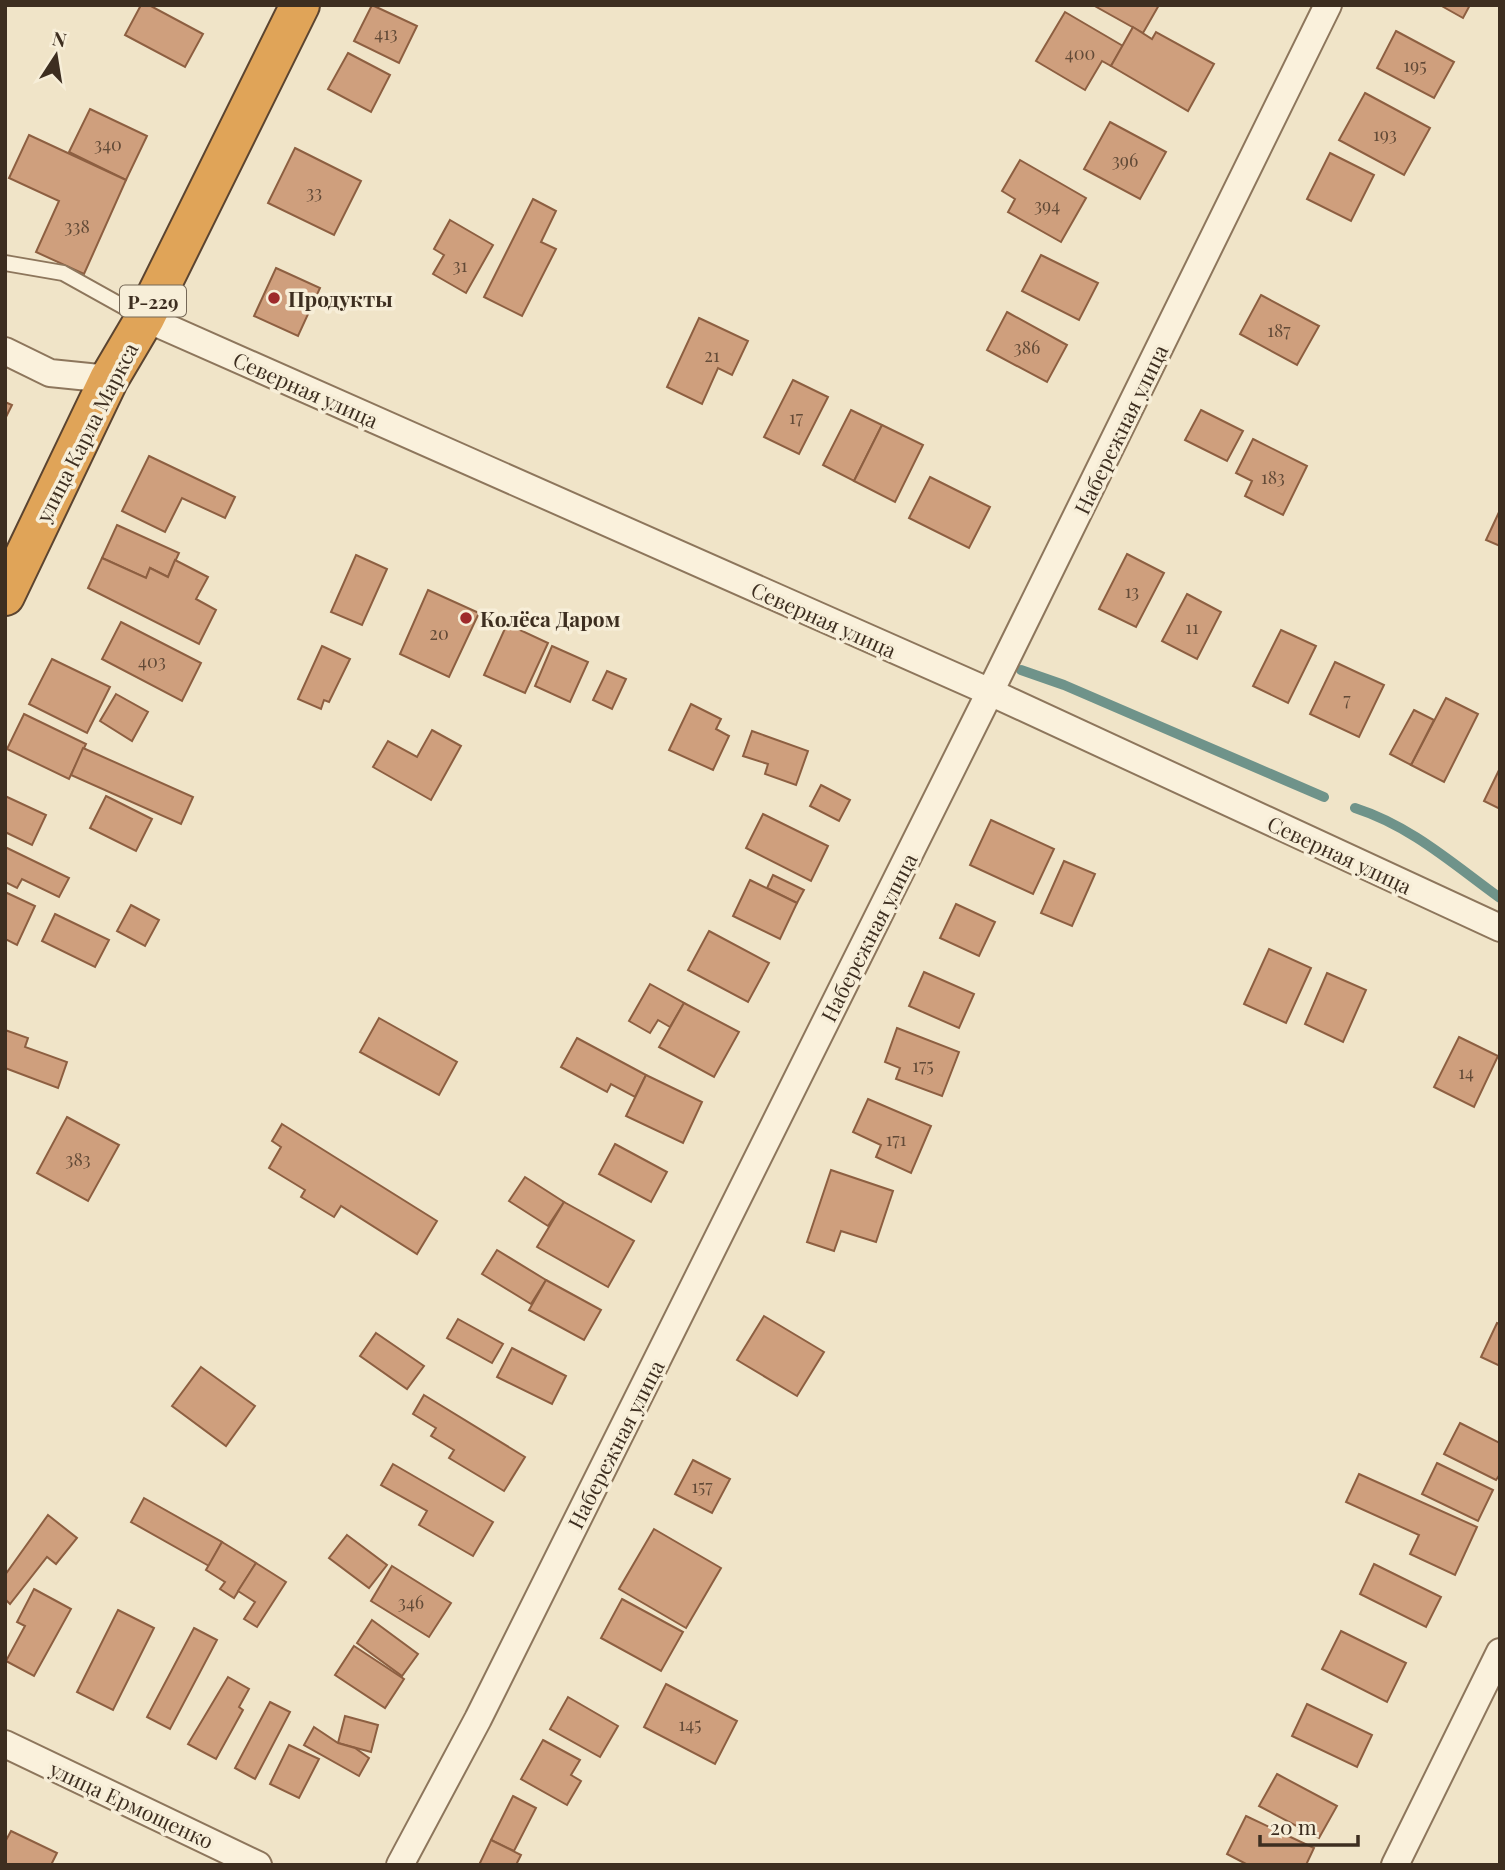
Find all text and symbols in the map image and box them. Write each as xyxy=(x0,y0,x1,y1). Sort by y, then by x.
north arrow xyxy=(21,21,91,91)
house number: 413 xyxy=(374,21,398,45)
text: N xyxy=(50,24,69,53)
house number: 400 xyxy=(1065,41,1095,65)
house number: 195 xyxy=(1403,53,1427,77)
house number: 193 xyxy=(1373,122,1397,146)
house number: 340 xyxy=(94,132,122,156)
house number: 396 xyxy=(1112,148,1138,172)
house number: 33 xyxy=(306,180,322,204)
house number: 394 xyxy=(1034,193,1060,217)
house number: 338 xyxy=(64,214,90,238)
house number: 31 xyxy=(453,253,468,277)
place label: Продукты xyxy=(288,284,393,312)
road number: Р-229 xyxy=(120,286,186,316)
marker: Продукты xyxy=(266,290,282,306)
house number: 187 xyxy=(1267,318,1291,342)
house number: 386 xyxy=(1014,335,1040,359)
street label: улица Карла Маркса xyxy=(28,337,144,527)
street label: Набережная улица xyxy=(1067,339,1173,519)
house number: 21 xyxy=(704,343,720,367)
street label: Северная улица xyxy=(229,345,383,434)
house number: 17 xyxy=(789,405,804,429)
house number: 183 xyxy=(1261,465,1285,489)
street label: Северная улица xyxy=(747,575,901,664)
house number: 13 xyxy=(1125,579,1139,603)
place label: Колёса Даром xyxy=(480,604,621,632)
marker: Колёса Даром xyxy=(458,610,474,626)
house number: 11 xyxy=(1185,615,1199,639)
house number: 20 xyxy=(429,621,449,645)
house number: 403 xyxy=(138,649,166,673)
house number: 7 xyxy=(1343,687,1351,711)
street label: Северная улица xyxy=(1263,808,1417,900)
street label: Набережная улица xyxy=(813,848,923,1026)
house number: 175 xyxy=(912,1053,934,1077)
house number: 14 xyxy=(1458,1060,1474,1084)
house number: 171 xyxy=(886,1127,907,1151)
house number: 383 xyxy=(65,1147,91,1171)
street label: Набережная улица xyxy=(560,1355,670,1533)
house number: 157 xyxy=(691,1474,713,1498)
house number: 346 xyxy=(398,1590,424,1614)
house number: 145 xyxy=(678,1712,702,1736)
street label: улица Ермощенко xyxy=(45,1753,218,1854)
scale bar xyxy=(1260,1804,1358,1848)
text: 20 m xyxy=(1270,1812,1317,1840)

